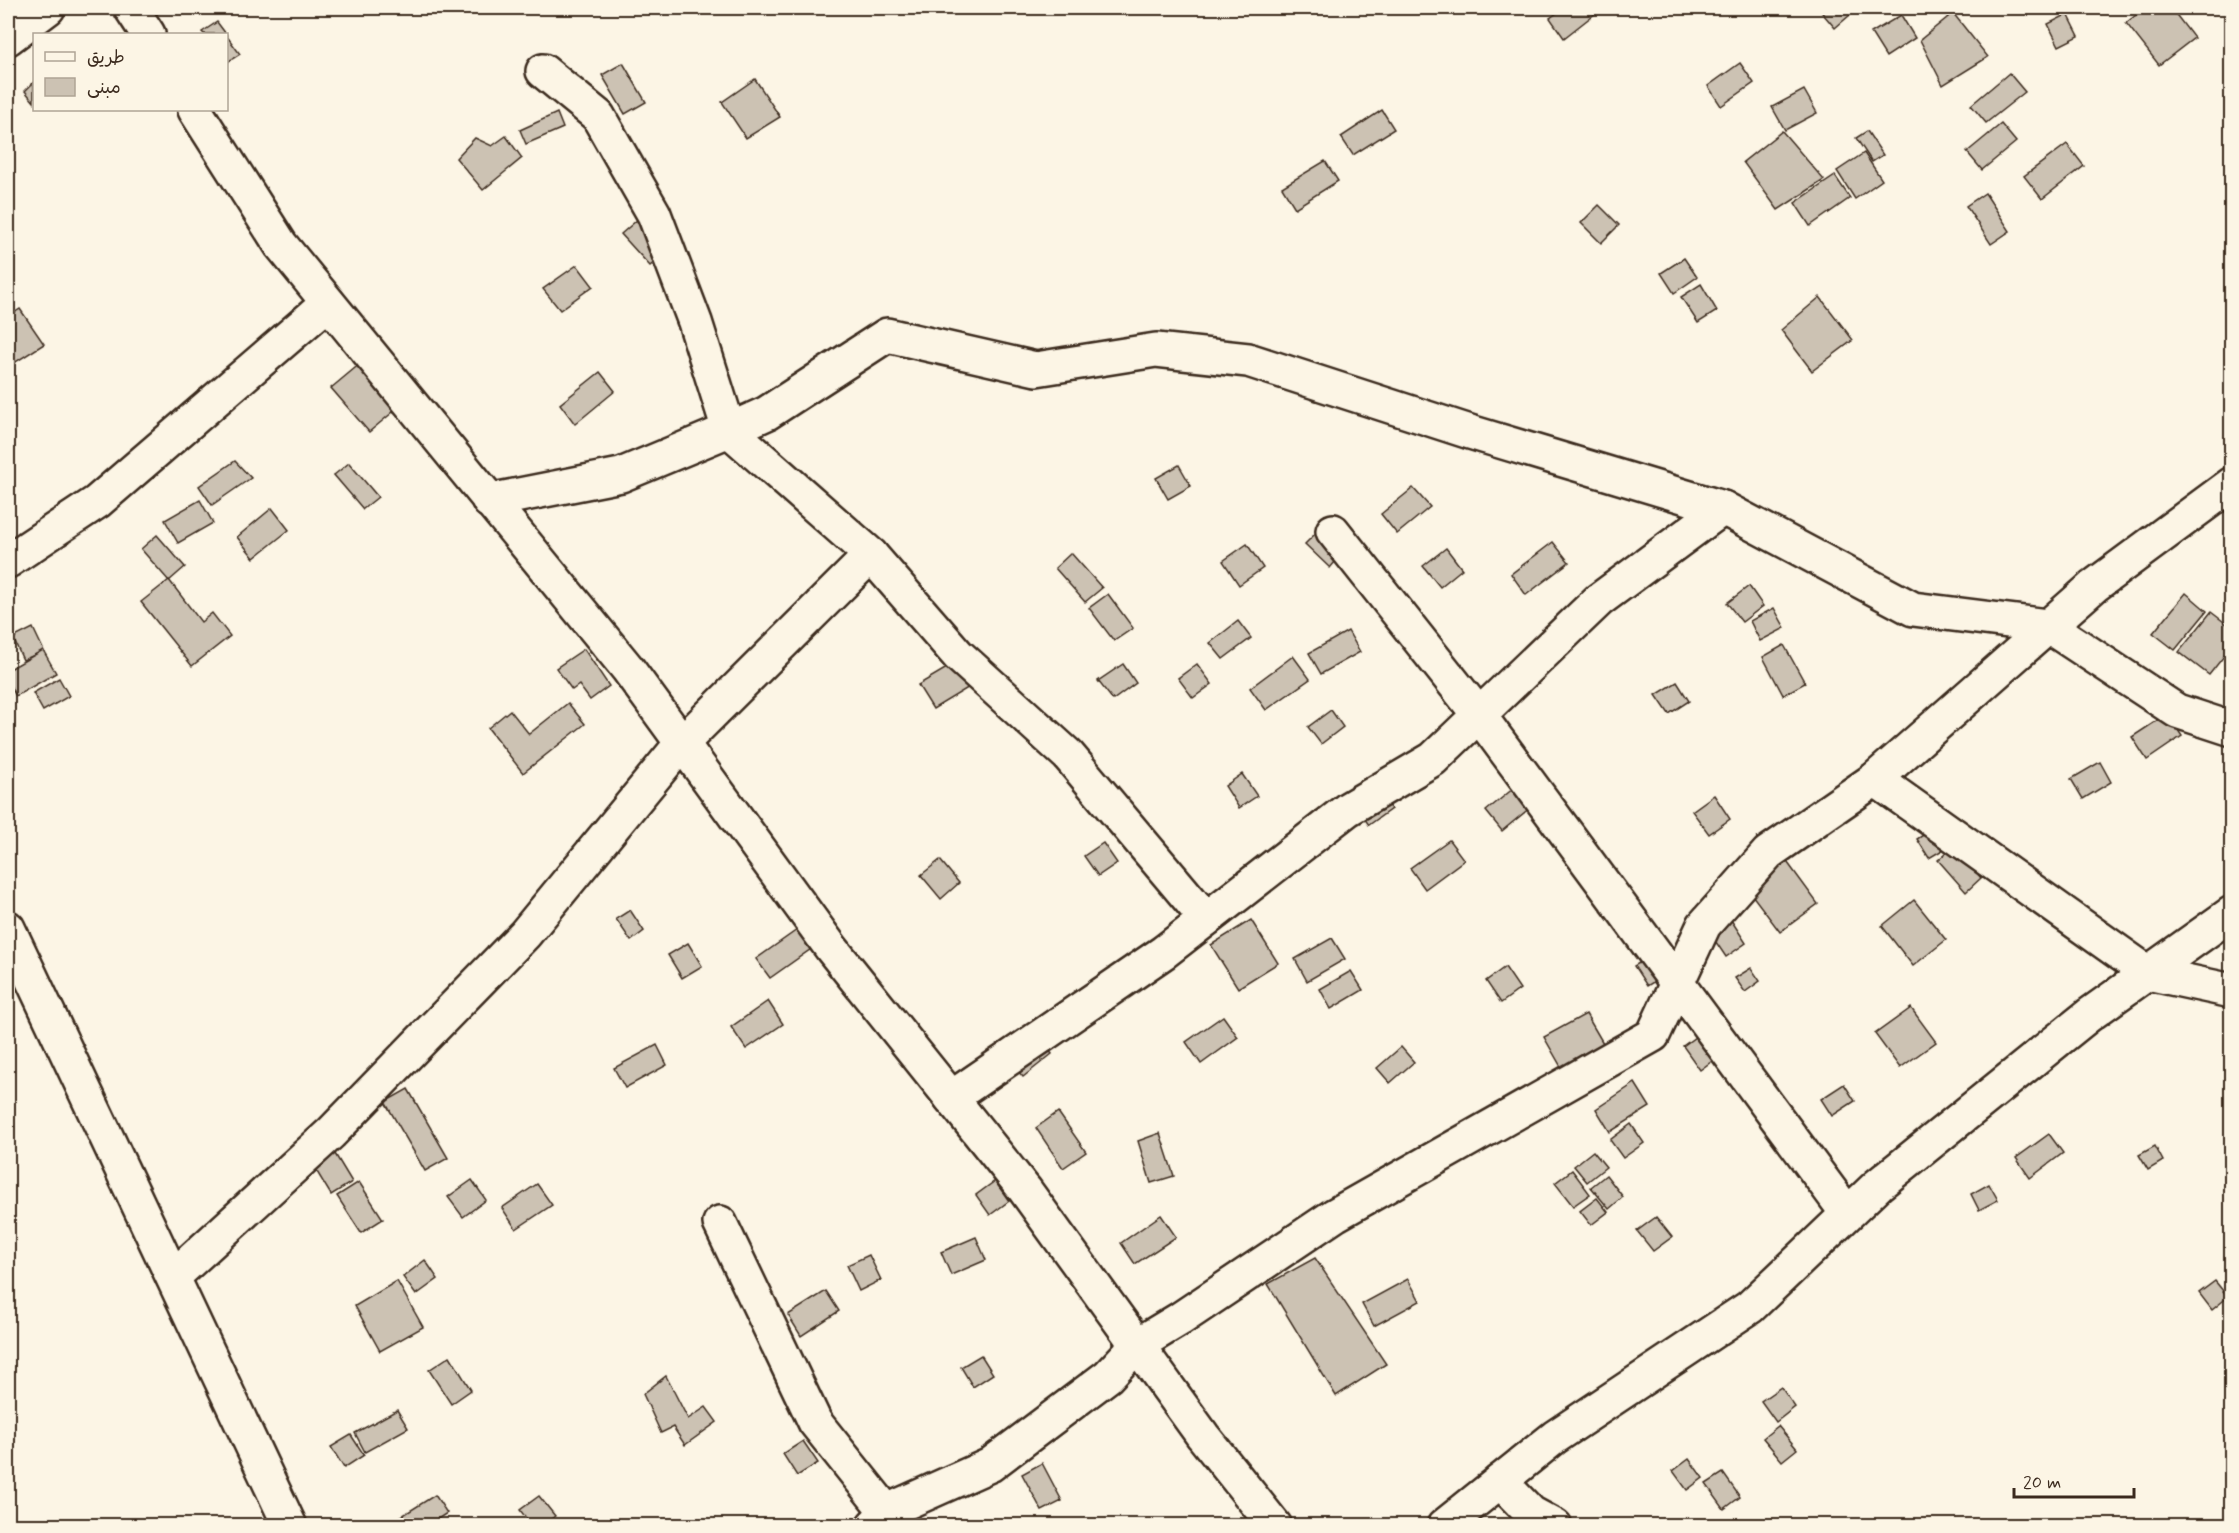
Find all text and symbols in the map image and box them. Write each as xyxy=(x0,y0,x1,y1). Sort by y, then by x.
legend xyxy=(33,33,228,111)
text: طريق xyxy=(87,46,125,70)
text: مبنى xyxy=(87,76,121,100)
scale bar xyxy=(2014,1461,2134,1499)
text: 20 m xyxy=(2023,1471,2061,1495)

